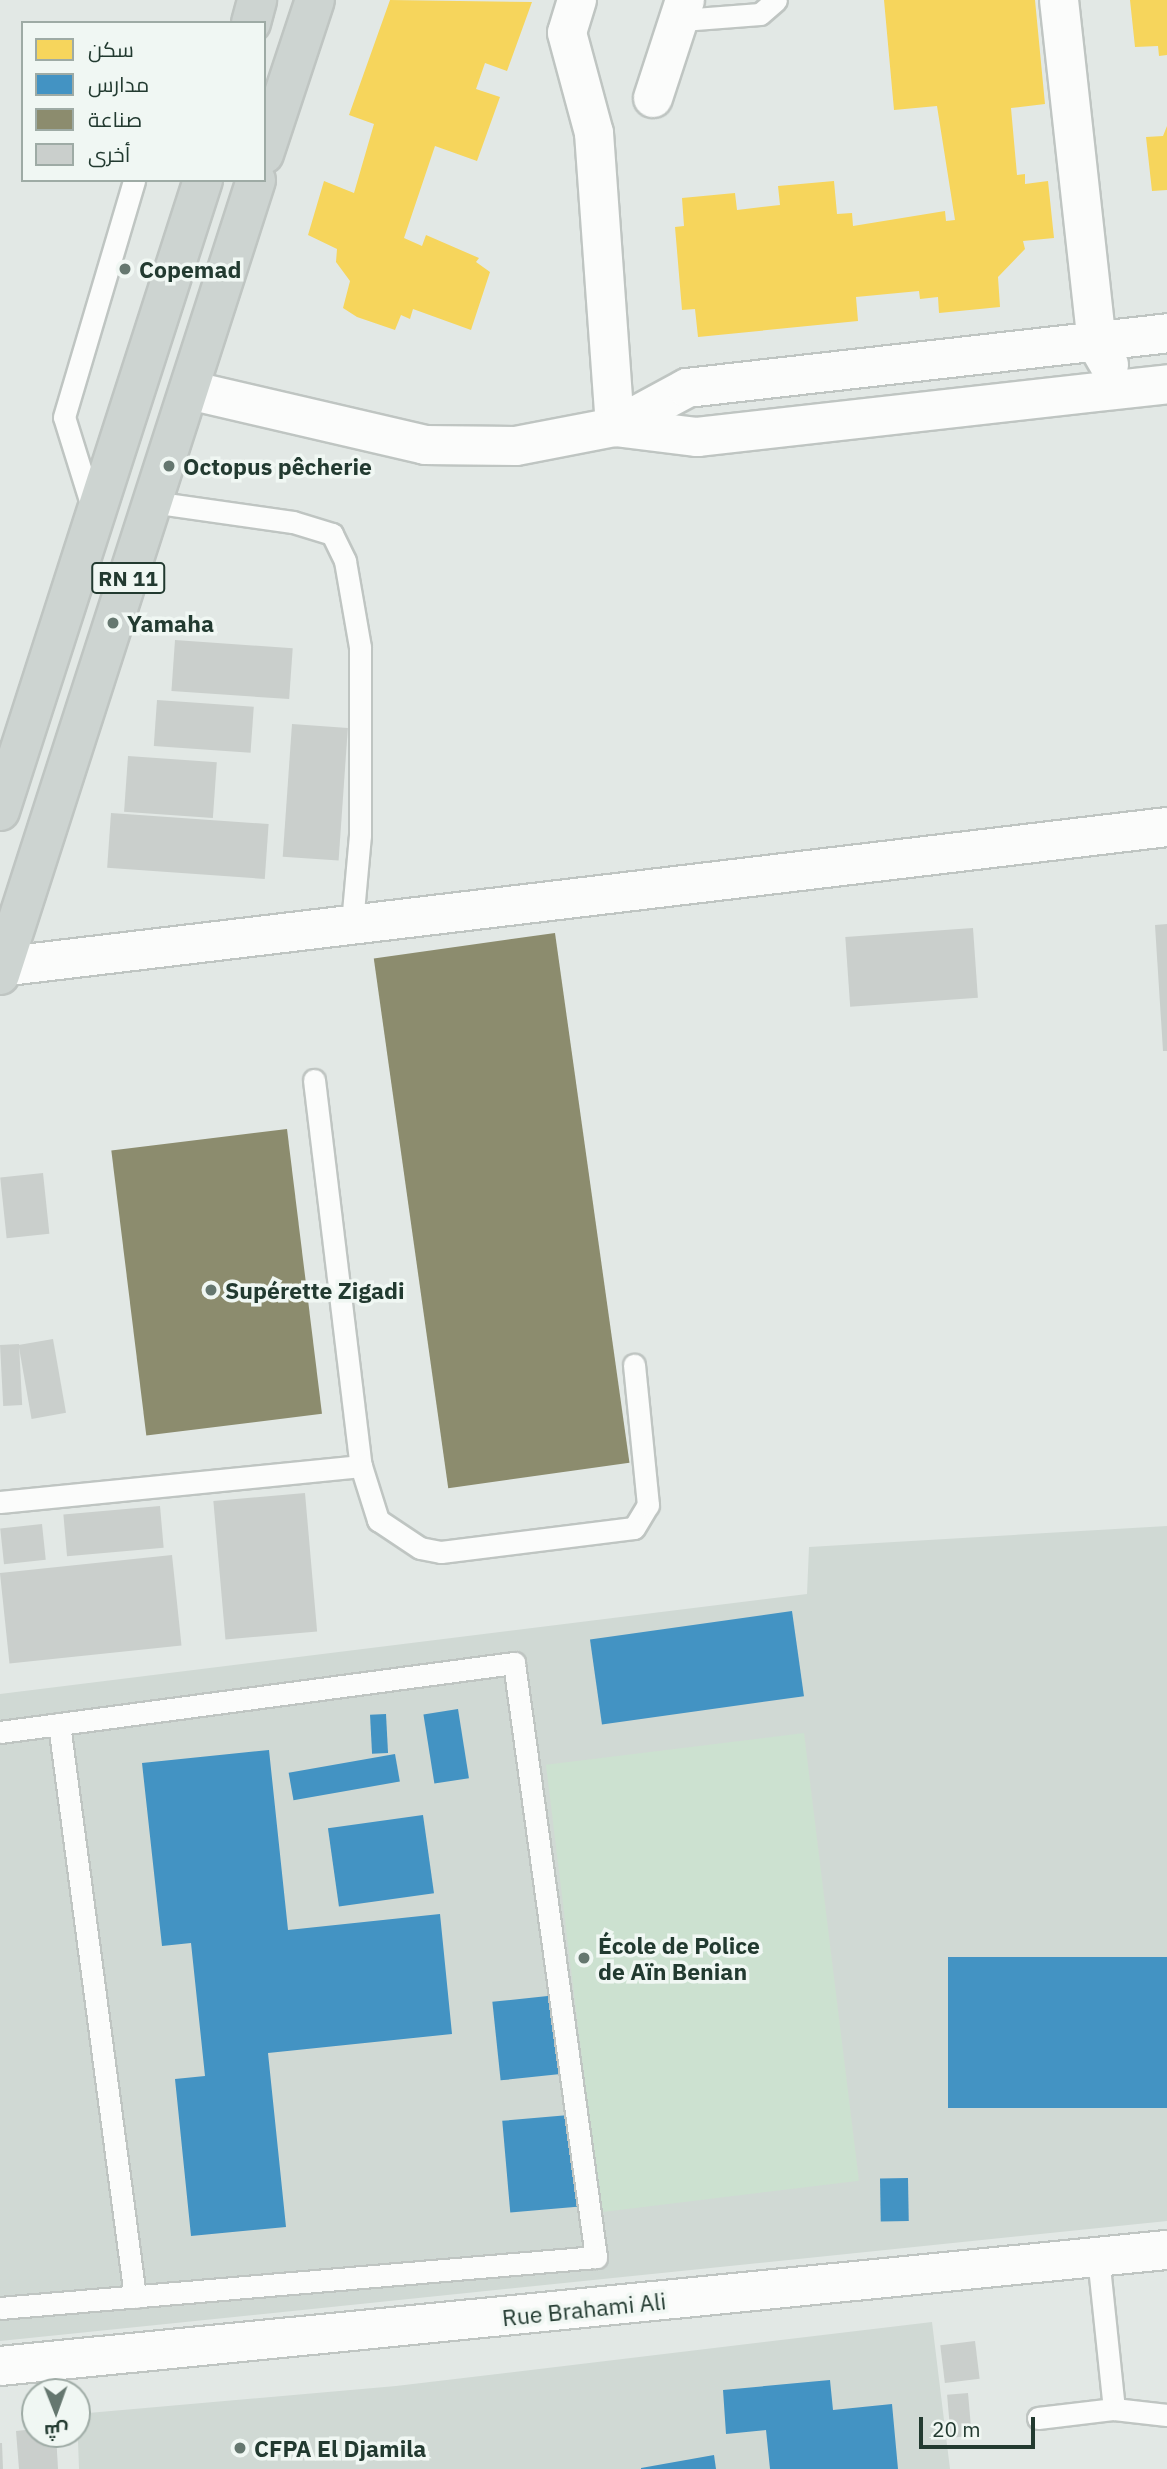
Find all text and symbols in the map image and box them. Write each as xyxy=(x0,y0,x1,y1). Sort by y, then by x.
legend xyxy=(21,21,266,182)
text: سكن xyxy=(88,35,134,63)
text: مدارس xyxy=(88,70,149,98)
text: صناعة xyxy=(88,105,142,133)
text: أخرى xyxy=(88,140,130,168)
place label: Copemad xyxy=(139,255,241,283)
marker: Copemad xyxy=(117,261,133,277)
place label: Octopus pêcherie xyxy=(183,452,372,480)
marker: Octopus pêcherie xyxy=(161,458,177,474)
road number: RN 11 xyxy=(90,560,166,596)
place label: Yamaha xyxy=(127,609,214,637)
marker: Yamaha xyxy=(105,615,121,631)
place label: Supérette Zigadi xyxy=(225,1276,405,1304)
marker: Supérette Zigadi xyxy=(203,1282,219,1298)
place label: École de Police de Aïn Benian xyxy=(598,1931,760,1985)
marker: École de Police de Aïn Benian xyxy=(576,1950,592,1966)
street label: Rue Brahami Ali xyxy=(501,2287,667,2331)
north arrow xyxy=(21,2378,91,2448)
scale bar xyxy=(922,2402,1038,2446)
text: 20 m xyxy=(932,2415,981,2443)
text: ش xyxy=(44,2420,69,2444)
place label: CFPA El Djamila xyxy=(254,2434,426,2462)
marker: CFPA El Djamila xyxy=(232,2440,248,2456)

